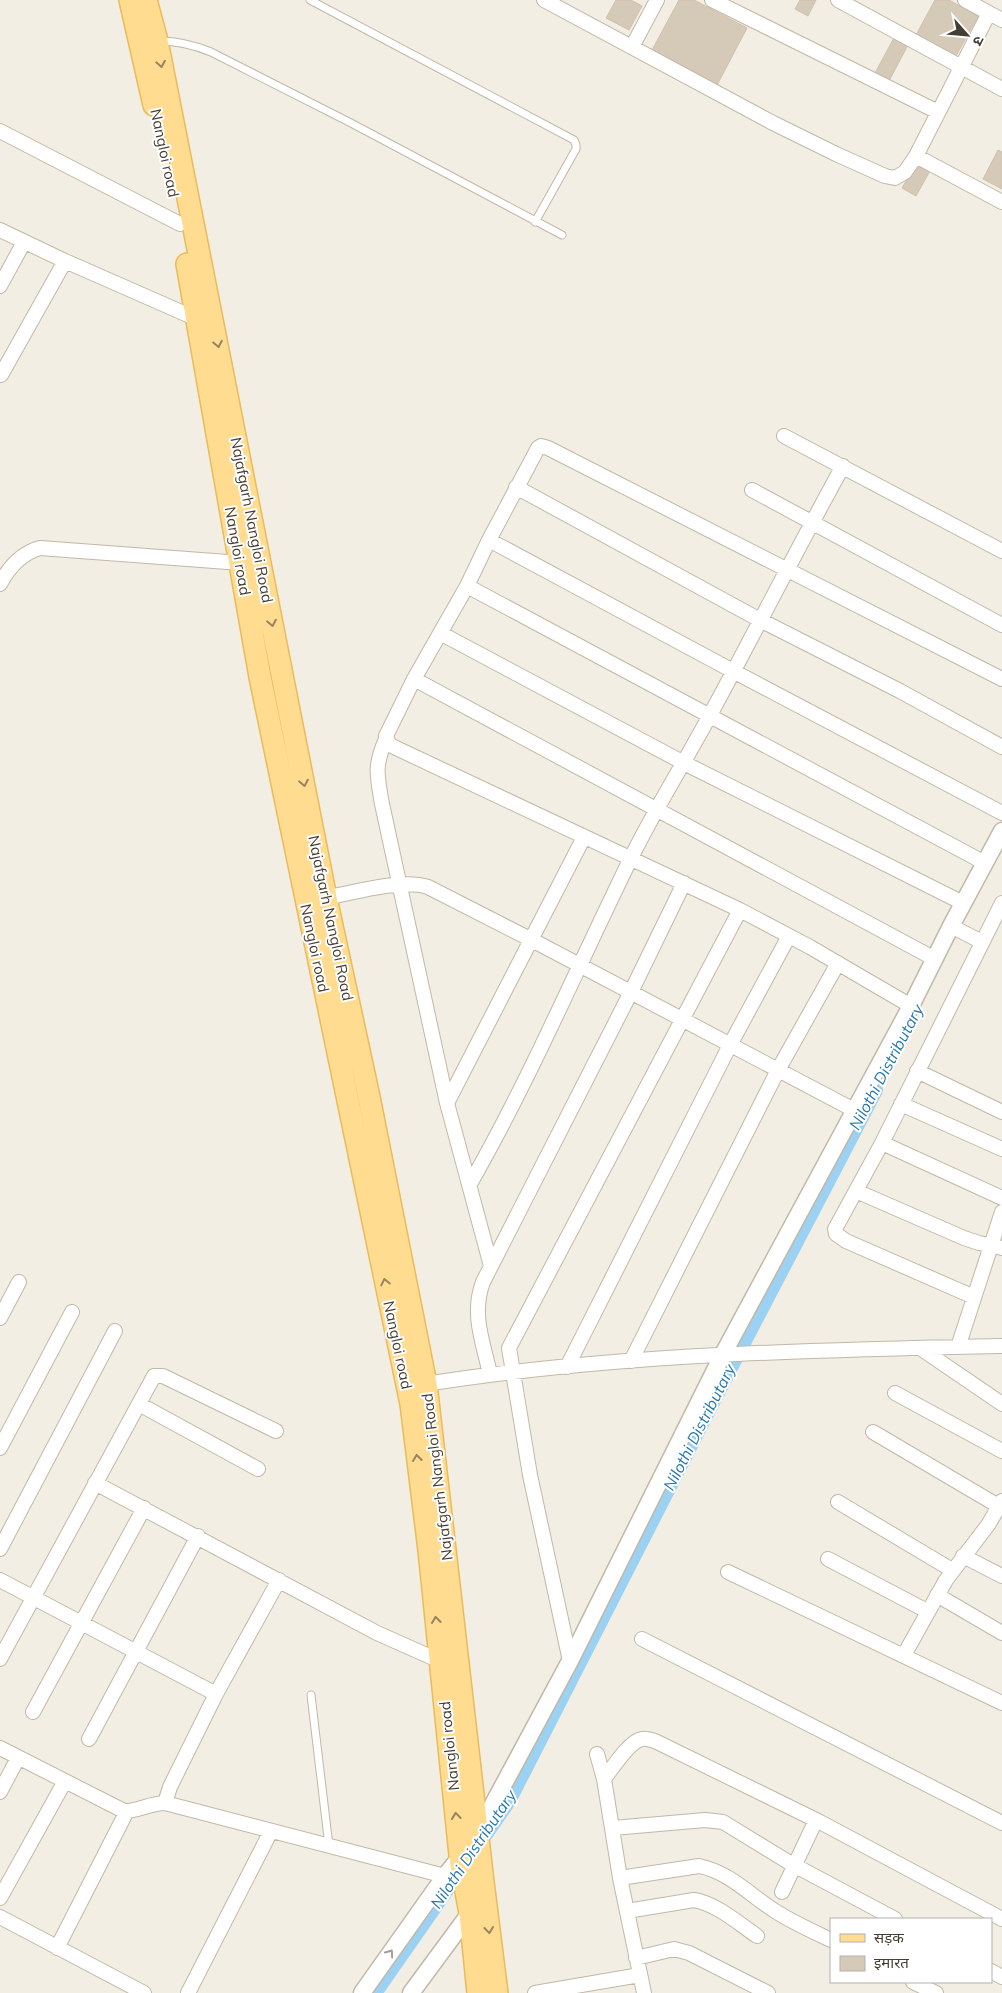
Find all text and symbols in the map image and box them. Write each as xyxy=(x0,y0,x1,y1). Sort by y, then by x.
north arrow xyxy=(942,10,992,60)
text: उ xyxy=(968,33,988,49)
one-way arrow xyxy=(156,60,166,69)
street label: Nangloi road xyxy=(146,107,184,199)
one-way arrow xyxy=(212,339,223,348)
street label: Najafgarh Nangloi Road xyxy=(227,436,277,604)
street label: Nangloi road xyxy=(221,505,255,597)
one-way arrow xyxy=(267,619,277,628)
one-way arrow xyxy=(298,778,308,787)
street label: Najafgarh Nangloi Road xyxy=(304,834,358,1002)
street label: Nangloi road xyxy=(296,902,334,994)
water label: Nilothi Distributary xyxy=(844,1000,928,1133)
one-way arrow xyxy=(380,1277,391,1286)
street label: Nangloi road xyxy=(379,1299,417,1391)
water label: Nilothi Distributary xyxy=(658,1360,740,1494)
street label: Najafgarh Nangloi Road xyxy=(417,1392,457,1562)
one-way arrow xyxy=(412,1454,423,1462)
one-way arrow xyxy=(431,1616,442,1624)
street label: Nangloi road xyxy=(435,1700,463,1792)
water label: Nilothi Distributary xyxy=(426,1785,521,1912)
one-way arrow xyxy=(451,1812,462,1820)
legend xyxy=(830,1918,992,1983)
one-way arrow xyxy=(483,1926,494,1934)
text: सड़क xyxy=(874,1928,904,1947)
one-way arrow xyxy=(384,1949,393,1959)
text: इमारत xyxy=(874,1953,909,1972)

